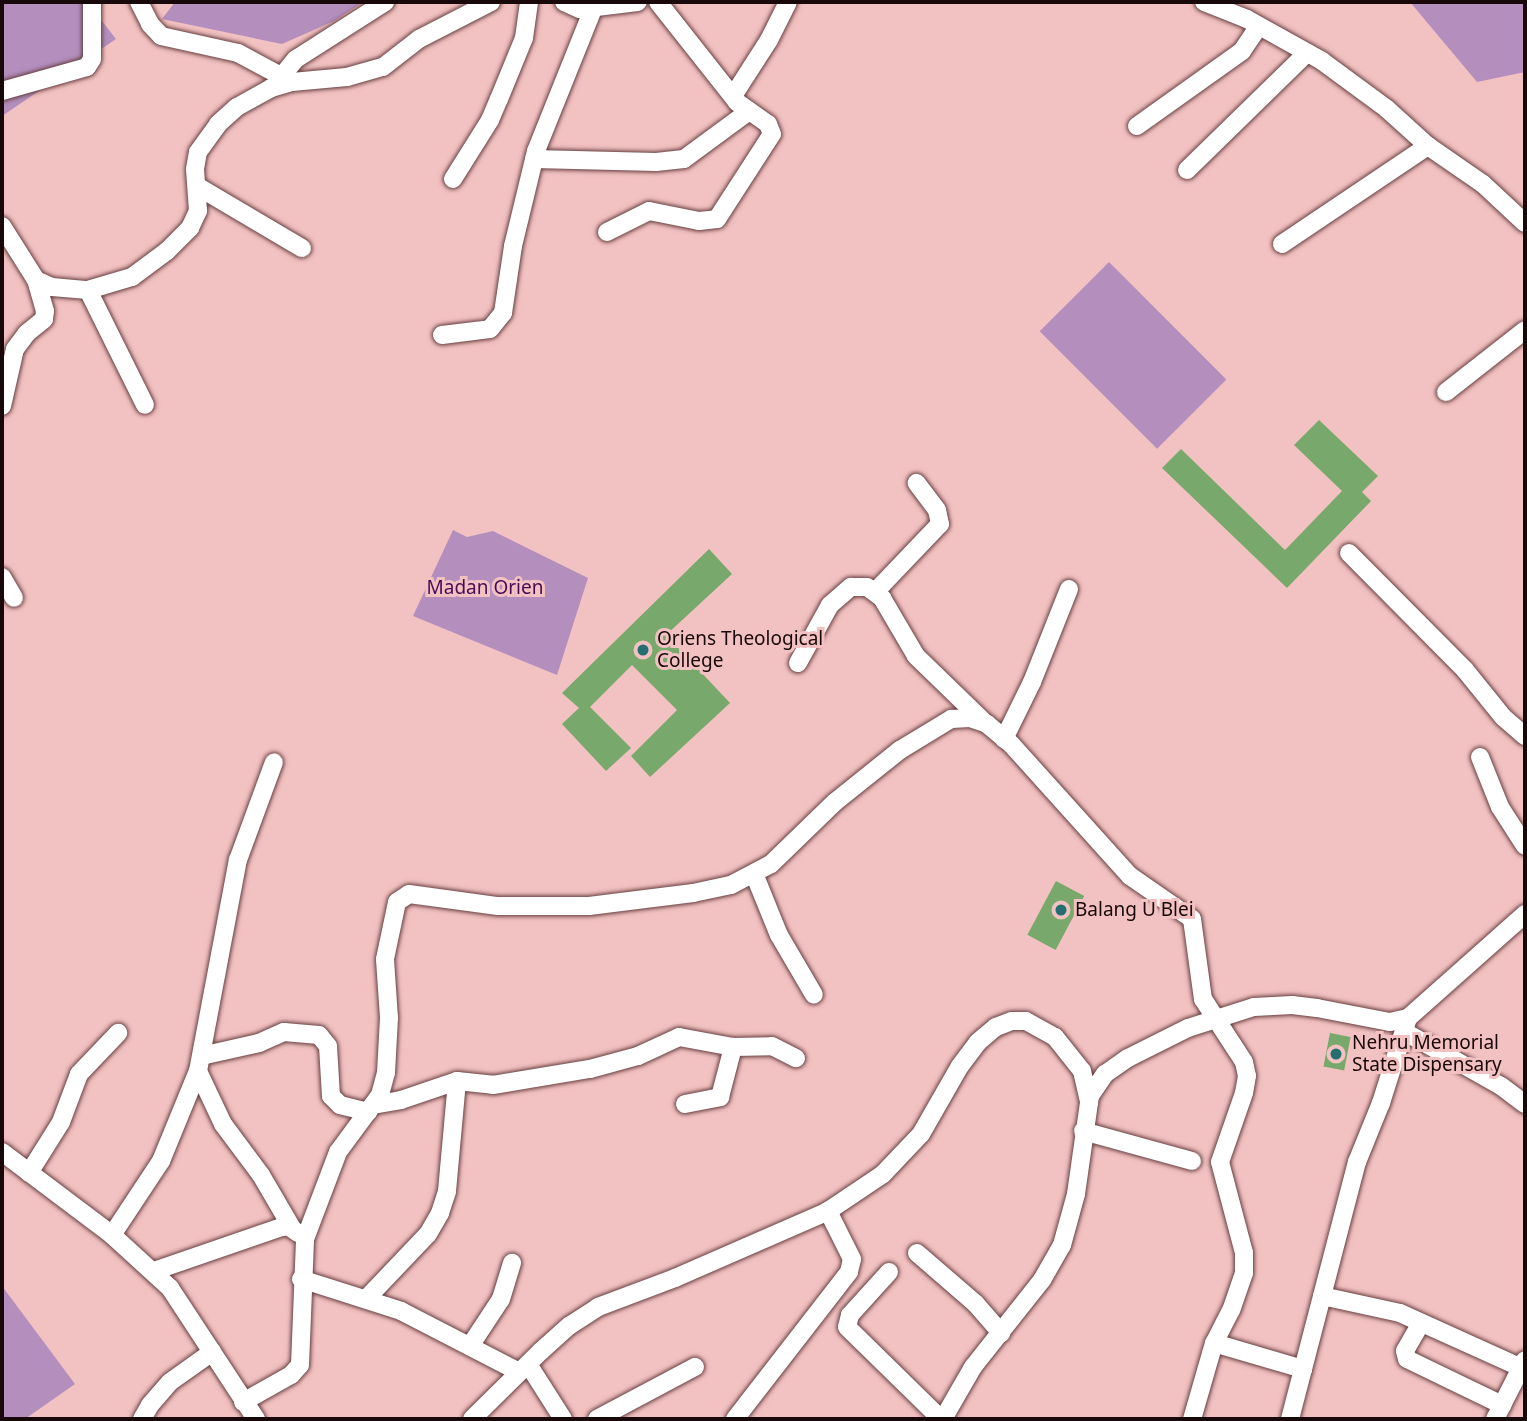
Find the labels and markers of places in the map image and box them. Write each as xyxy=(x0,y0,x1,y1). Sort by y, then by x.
place label: Oriens Theological College xyxy=(657,628,823,672)
marker: Oriens Theological College xyxy=(635,642,651,658)
place label: Balang U Blei xyxy=(1075,899,1194,921)
marker: Balang U Blei xyxy=(1053,902,1069,918)
place label: Nehru Memorial State Dispensary xyxy=(1352,1032,1502,1076)
marker: Nehru Memorial State Dispensary xyxy=(1326,1044,1346,1064)

